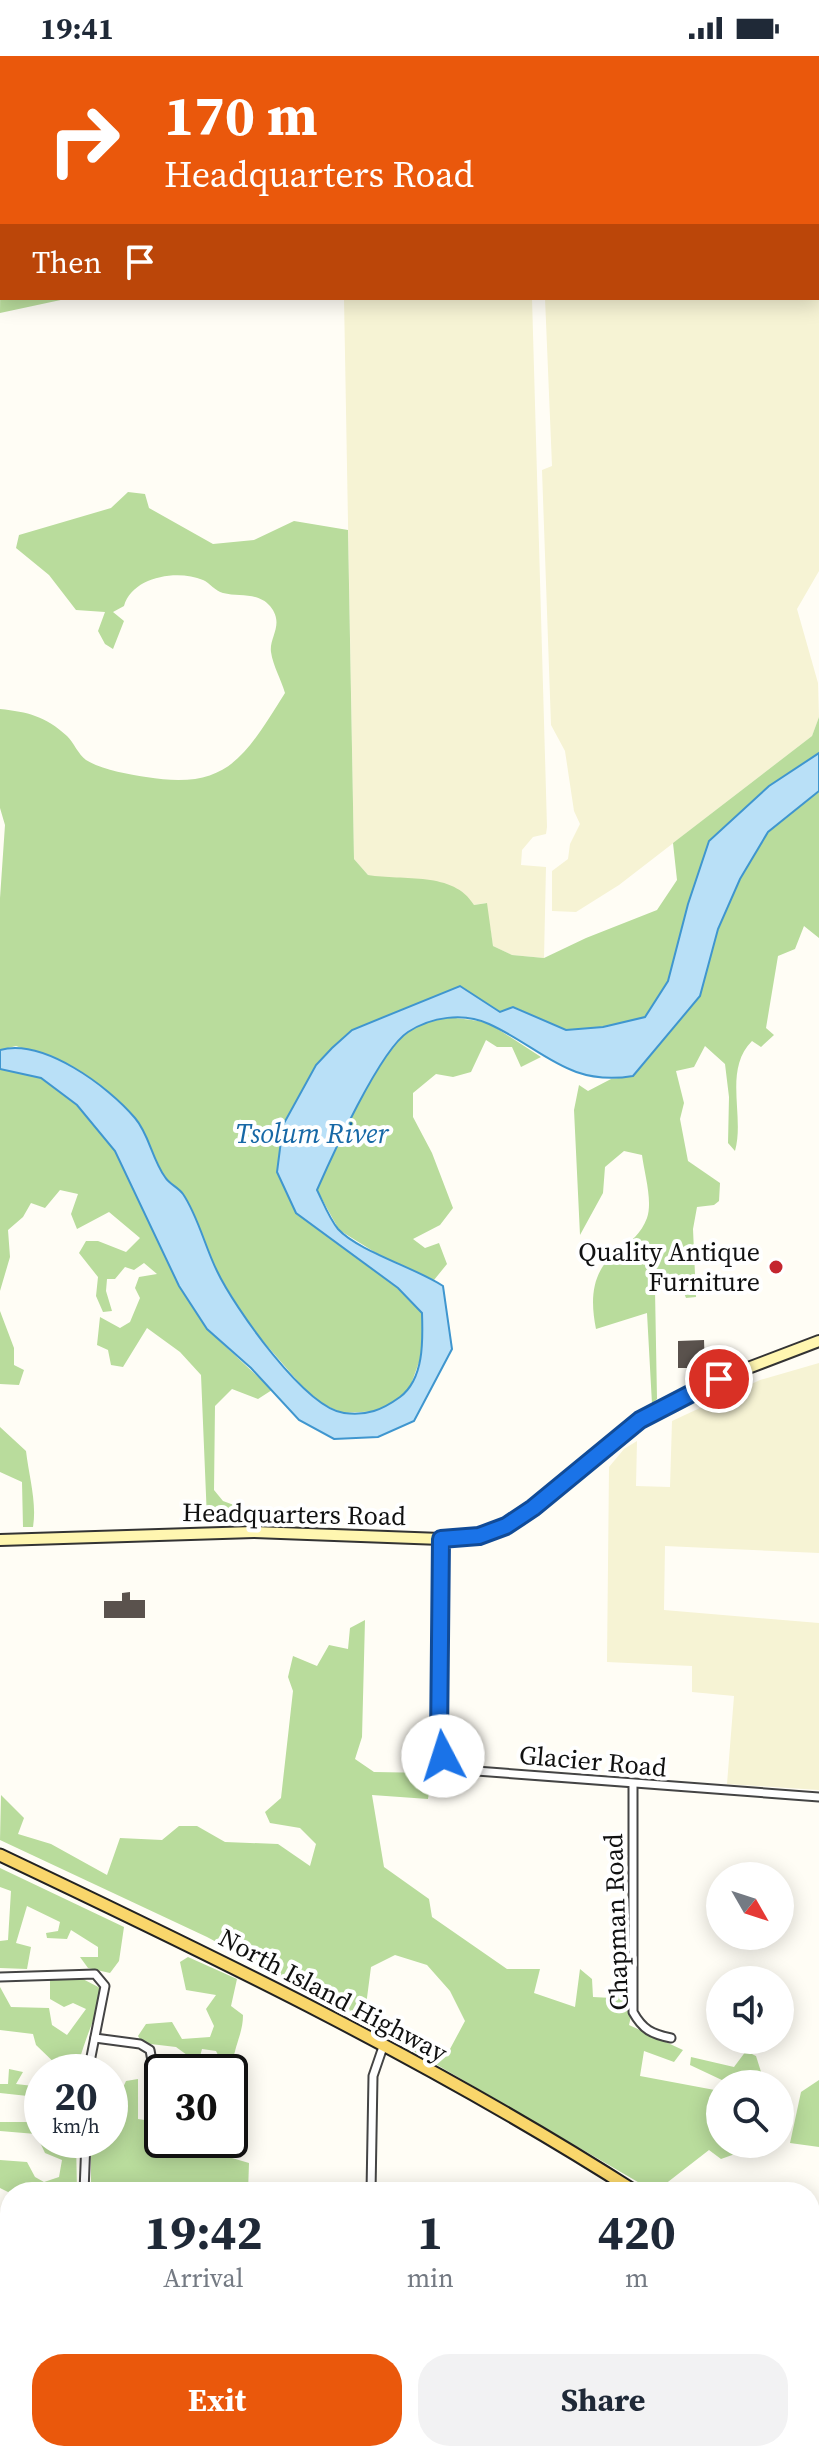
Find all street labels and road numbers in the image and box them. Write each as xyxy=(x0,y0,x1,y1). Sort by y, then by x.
street label: Headquarters Road xyxy=(182,1494,406,1534)
street label: Glacier Road xyxy=(518,1737,669,1785)
street label: Chapman Road xyxy=(595,1833,637,2011)
street label: North Island Highway xyxy=(212,1919,454,2071)

